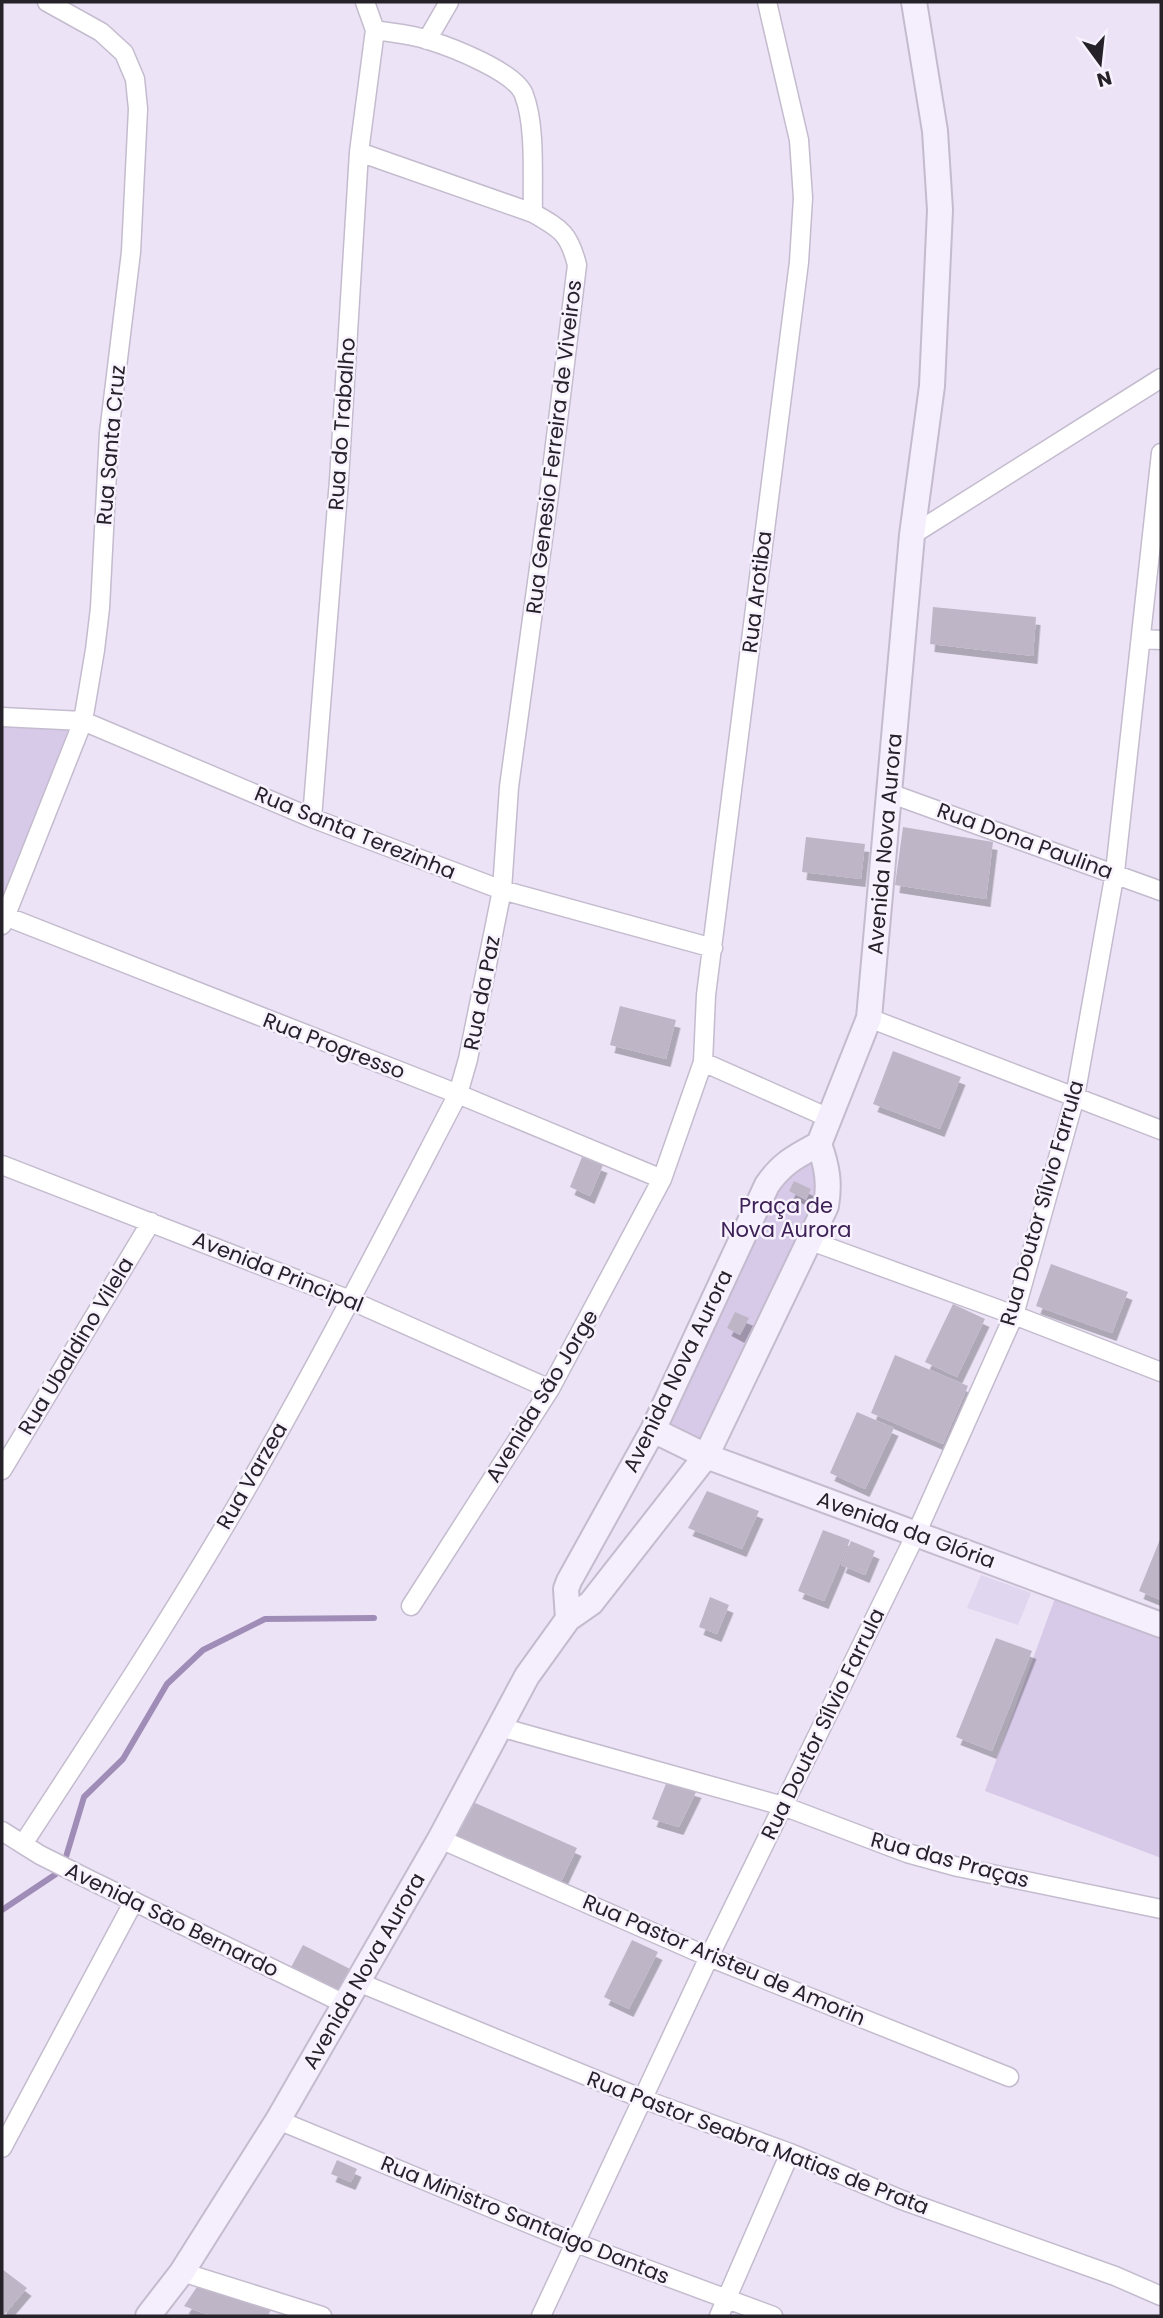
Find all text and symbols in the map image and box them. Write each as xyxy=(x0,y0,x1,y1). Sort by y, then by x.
north arrow xyxy=(1065,28,1135,98)
text: N xyxy=(1094,64,1115,94)
street label: Rua Genesio Ferreira de Viveiros xyxy=(519,278,588,616)
street label: Rua do Trabalho xyxy=(321,337,362,511)
street label: Rua Santa Cruz xyxy=(89,364,132,526)
street label: Rua Arotiba xyxy=(735,529,778,655)
street label: Avenida Nova Aurora xyxy=(860,732,909,956)
street label: Rua Santa Terezinha xyxy=(250,779,460,886)
street label: Rua Dona Paulina xyxy=(933,795,1117,886)
street label: Rua da Paz xyxy=(456,933,507,1053)
street label: Rua Progresso xyxy=(259,1005,409,1086)
street label: Rua Doutor Sílvio Farrula xyxy=(993,1077,1090,1329)
park label: Praça de Nova Aurora xyxy=(721,1191,851,1244)
street label: Avenida Principal xyxy=(189,1224,368,1319)
street label: Rua Ubaldino Vilela xyxy=(11,1251,140,1440)
street label: Avenida Nova Aurora xyxy=(616,1265,739,1477)
street label: Avenida São Jorge xyxy=(478,1304,605,1488)
street label: Rua Varzea xyxy=(209,1417,294,1535)
street label: Avenida da Glória xyxy=(813,1484,999,1575)
street label: Rua Doutor Sílvio Farrula xyxy=(754,1603,891,1844)
street label: Rua das Praças xyxy=(868,1824,1033,1895)
street label: Avenida São Bernardo xyxy=(61,1855,284,1984)
street label: Avenida Nova Aurora xyxy=(295,1867,432,2074)
street label: Rua Pastor Aristeu de Amorin xyxy=(579,1887,870,2032)
street label: Rua Pastor Seabra Matias de Prata xyxy=(583,2064,933,2221)
street label: Rua Ministro Santaigo Dantas xyxy=(377,2148,674,2291)

